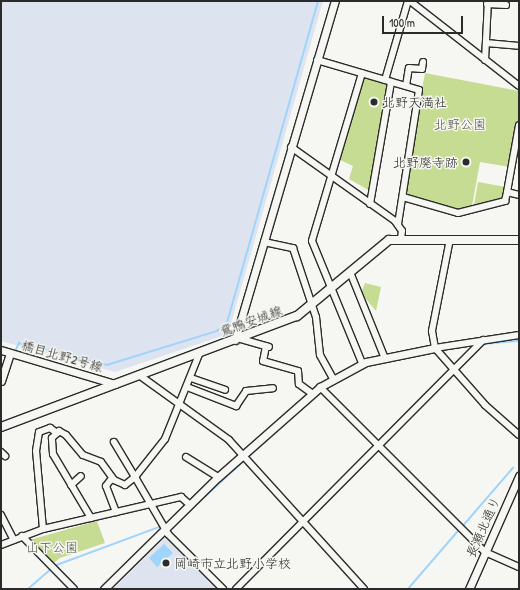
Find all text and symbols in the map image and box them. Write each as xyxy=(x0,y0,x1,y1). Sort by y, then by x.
scale bar xyxy=(384,8,465,34)
text: 100 m xyxy=(389,14,415,31)
place label: 北野天満社 xyxy=(382,94,447,110)
marker: 北野天満社 xyxy=(369,97,379,107)
park label: 北野公園 xyxy=(434,116,486,132)
place label: 北野廃寺跡 xyxy=(393,154,458,170)
marker: 北野廃寺跡 xyxy=(461,157,471,167)
street label: 鴛鴨安城線 xyxy=(218,303,284,339)
street label: 橋目北野2号線 xyxy=(19,337,105,375)
street label: 長瀬北通り xyxy=(463,494,503,560)
park label: 山下公園 xyxy=(26,539,78,555)
place label: 岡崎市立北野小学校 xyxy=(174,555,291,571)
marker: 岡崎市立北野小学校 xyxy=(161,558,171,568)

